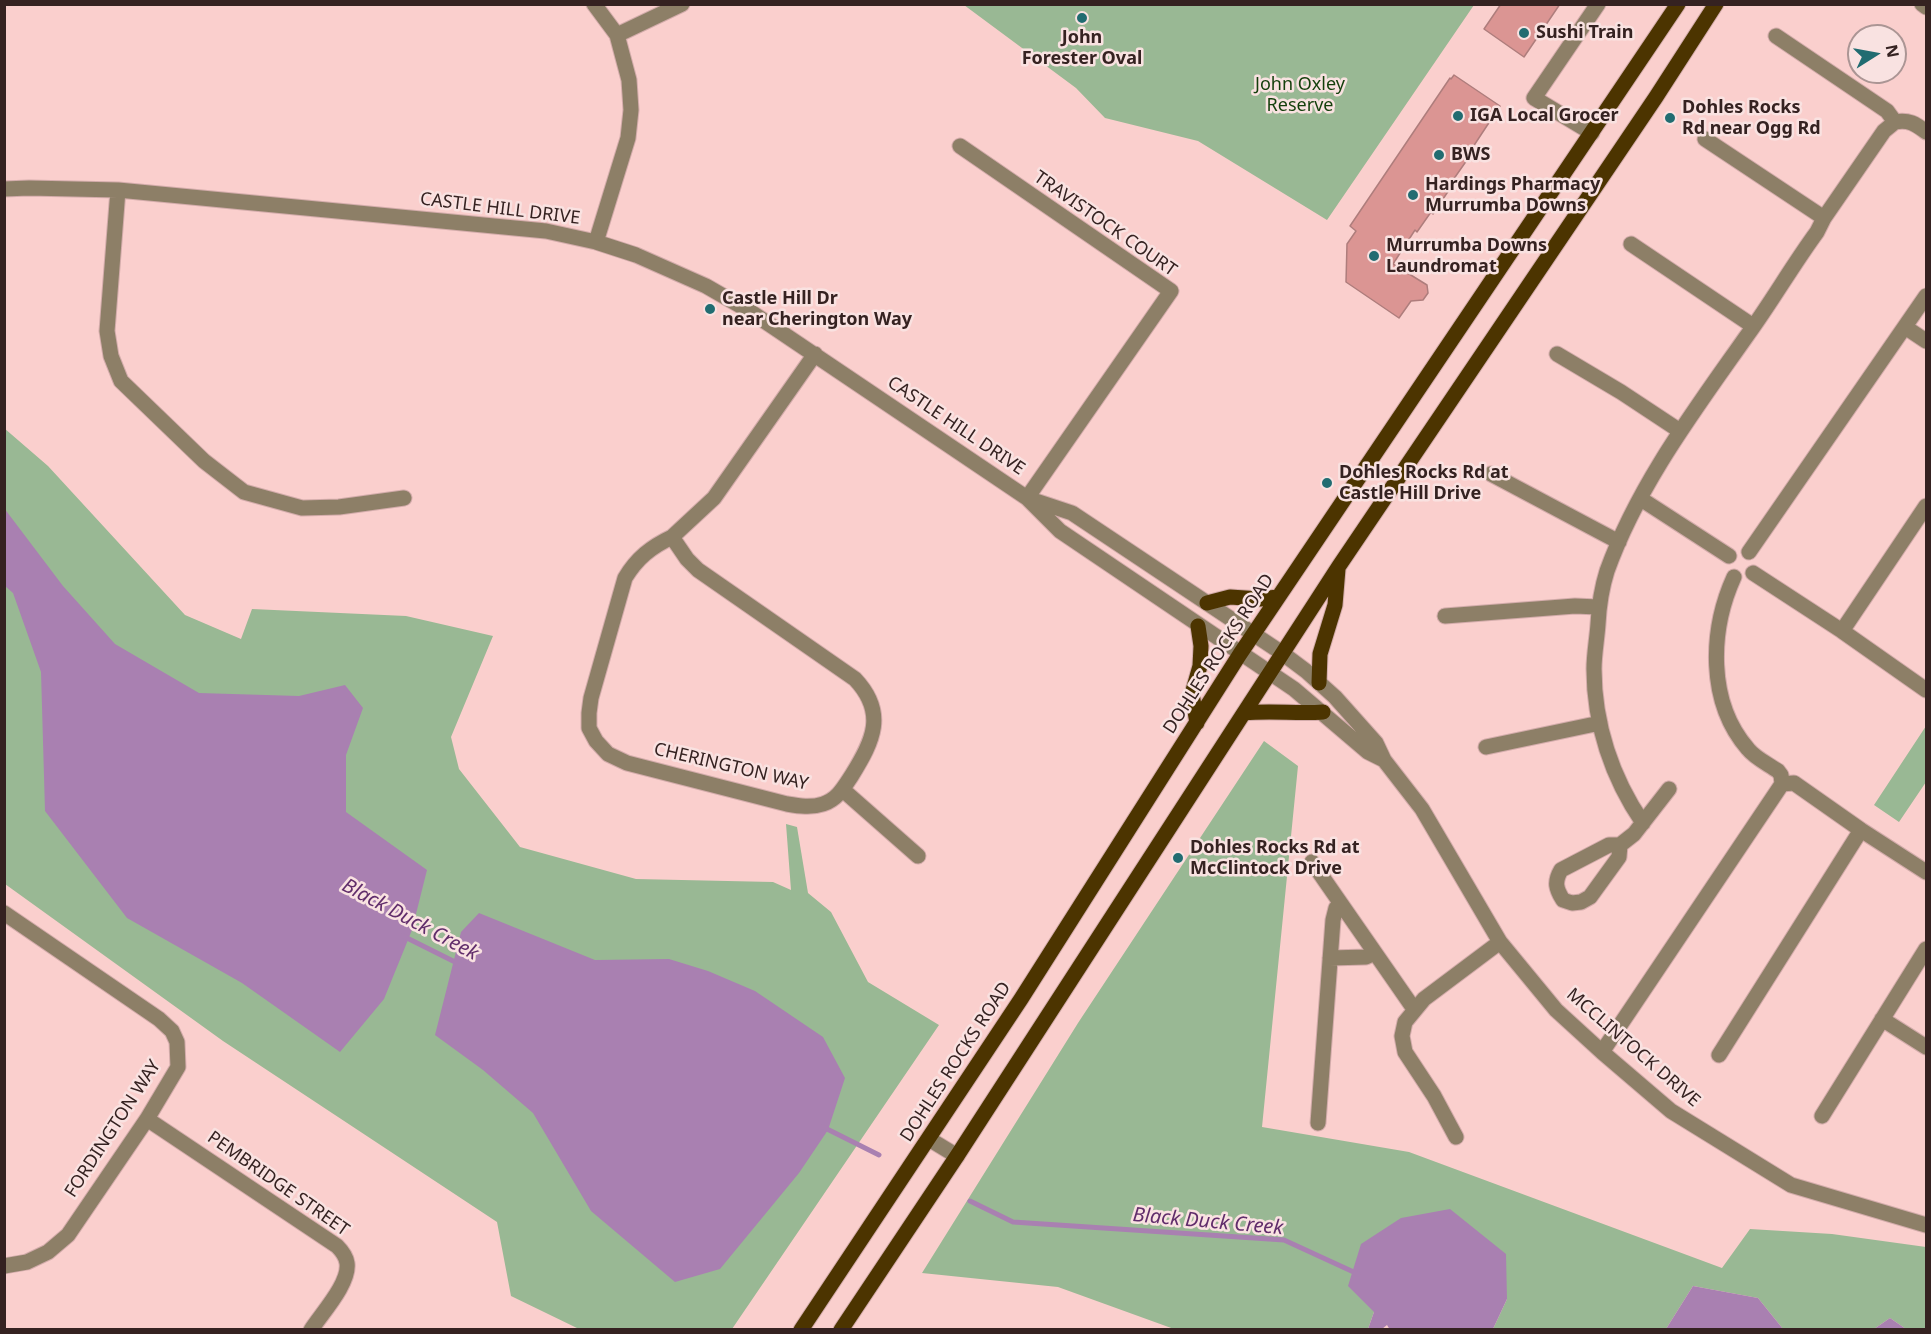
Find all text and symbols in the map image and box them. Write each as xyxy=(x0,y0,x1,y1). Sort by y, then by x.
marker: John Forester Oval xyxy=(1075,11,1089,25)
place label: Sushi Train xyxy=(1536,22,1633,44)
north arrow xyxy=(1847,24,1907,84)
marker: Sushi Train xyxy=(1517,26,1531,40)
place label: John Forester Oval xyxy=(1022,27,1142,70)
text: N xyxy=(1881,42,1905,59)
park label: John Oxley Reserve xyxy=(1255,74,1345,116)
place label: Dohles Rocks Rd near Ogg Rd xyxy=(1682,97,1821,140)
place label: IGA Local Grocer xyxy=(1470,105,1619,127)
marker: IGA Local Grocer xyxy=(1451,109,1465,123)
marker: Dohles Rocks Rd near Ogg Rd xyxy=(1663,111,1677,125)
place label: BWS xyxy=(1451,144,1490,166)
marker: BWS xyxy=(1432,148,1446,162)
street label: TRAVISTOCK COURT xyxy=(1030,167,1180,281)
place label: Hardings Pharmacy Murrumba Downs xyxy=(1425,174,1600,216)
street label: CASTLE HILL DRIVE xyxy=(419,188,581,230)
marker: Hardings Pharmacy Murrumba Downs xyxy=(1406,188,1420,202)
place label: Murrumba Downs Laundromat xyxy=(1386,235,1547,278)
marker: Murrumba Downs Laundromat xyxy=(1367,249,1381,263)
place label: Castle Hill Dr near Cherington Way xyxy=(722,288,912,330)
marker: Castle Hill Dr near Cherington Way xyxy=(703,302,717,316)
street label: CASTLE HILL DRIVE xyxy=(883,372,1029,480)
place label: Dohles Rocks Rd at Castle Hill Drive xyxy=(1339,462,1509,504)
marker: Dohles Rocks Rd at Castle Hill Drive xyxy=(1320,476,1334,490)
street label: DOHLES ROCKS ROAD xyxy=(1159,570,1279,738)
street label: CHERINGTON WAY xyxy=(652,739,810,795)
place label: Dohles Rocks Rd at McClintock Drive xyxy=(1190,837,1360,880)
marker: Dohles Rocks Rd at McClintock Drive xyxy=(1171,851,1185,865)
water label: Black Duck Creek xyxy=(338,874,482,966)
street label: DOHLES ROCKS ROAD xyxy=(896,978,1016,1146)
street label: MCCLINTOCK DRIVE xyxy=(1562,984,1704,1112)
street label: FORDINGTON WAY xyxy=(61,1056,165,1202)
street label: PEMBRIDGE STREET xyxy=(203,1127,353,1241)
water label: Black Duck Creek xyxy=(1132,1203,1284,1241)

